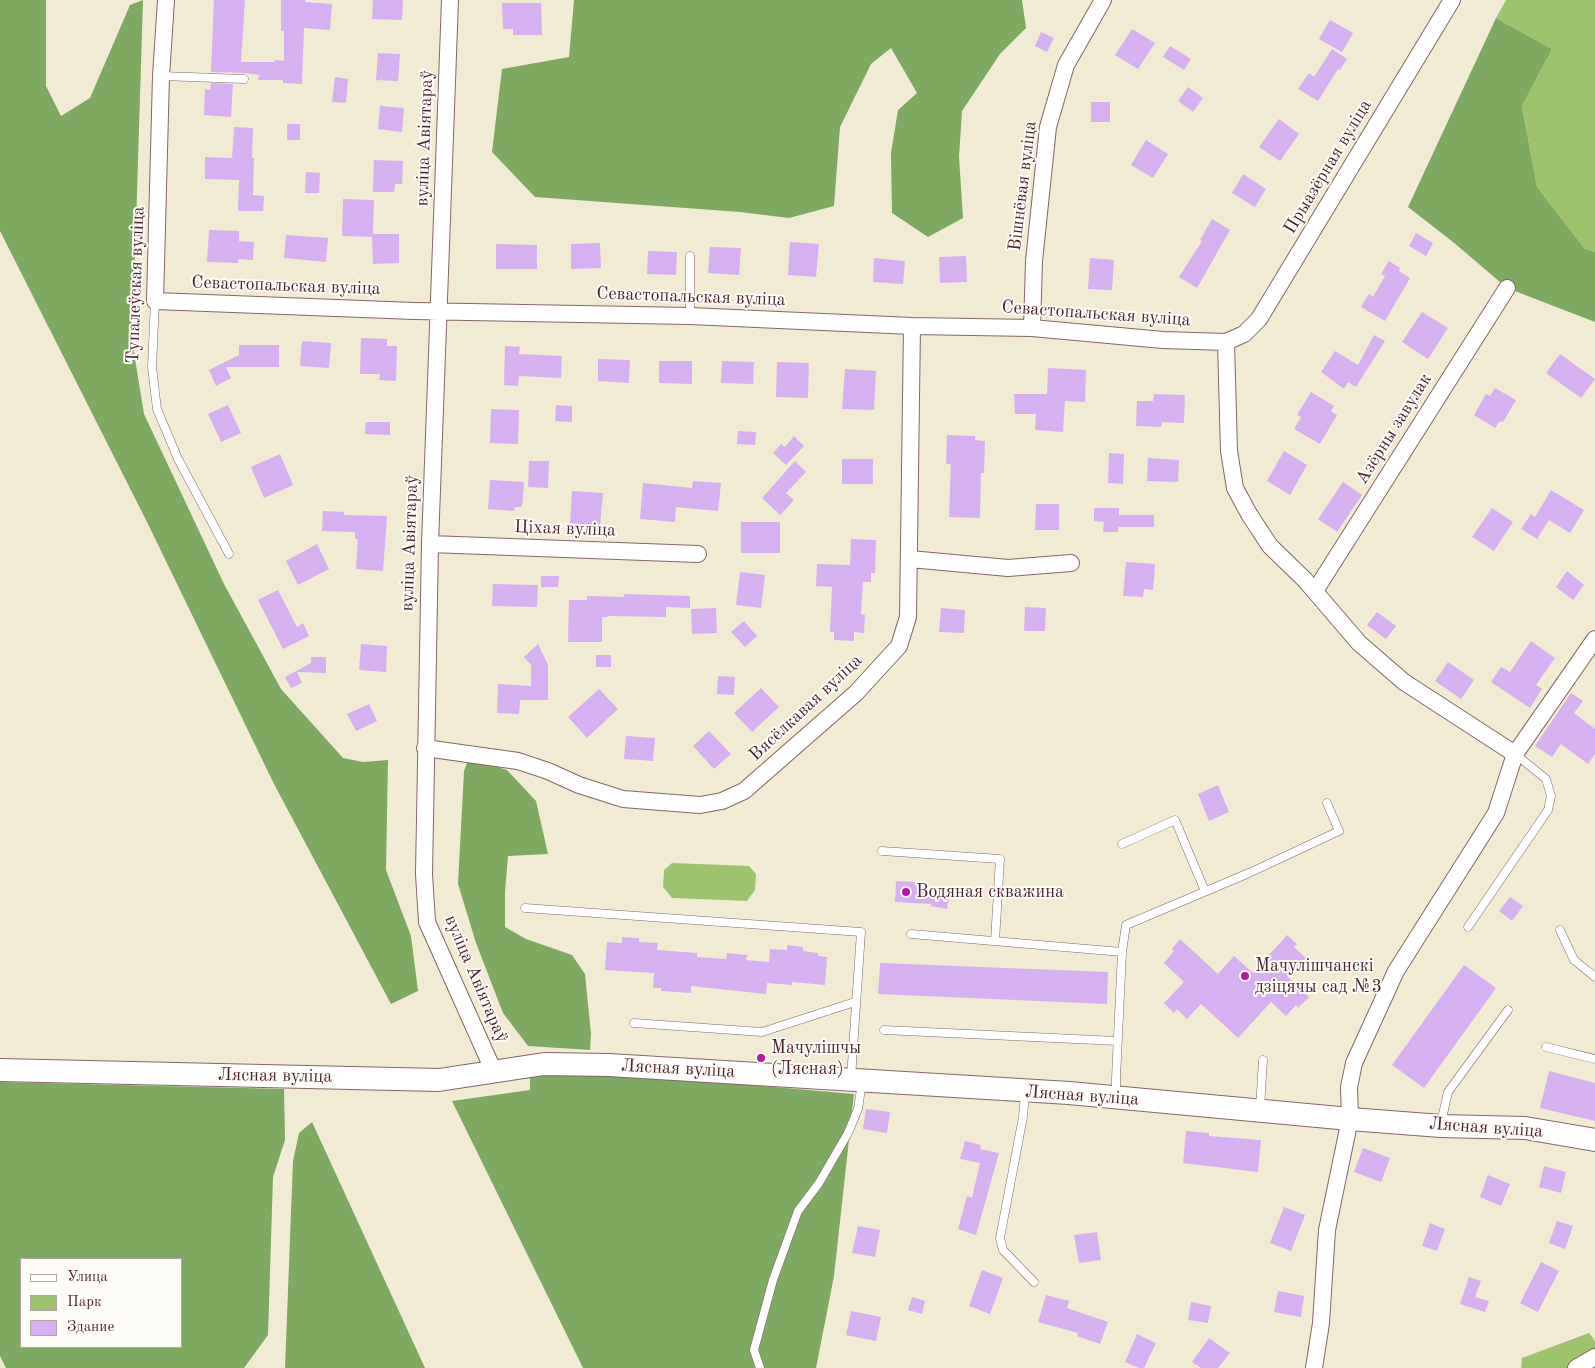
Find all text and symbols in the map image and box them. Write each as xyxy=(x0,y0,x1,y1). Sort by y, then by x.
street label: вуліца Авіятараў xyxy=(412,69,438,207)
street label: Прыазёрная вуліца xyxy=(1279,96,1377,238)
street label: Вішнёвая вуліца xyxy=(1004,120,1042,252)
street label: Тупалеўская вуліца xyxy=(122,206,150,364)
street label: Севастопальская вуліца xyxy=(191,272,381,300)
street label: Севастопальская вуліца xyxy=(596,283,786,311)
street label: Севастопальская вуліца xyxy=(1001,297,1191,331)
street label: Азёрны завулак xyxy=(1351,369,1437,489)
street label: вуліца Авіятараў xyxy=(397,474,423,612)
street label: Ціхая вуліца xyxy=(514,516,616,542)
street label: Вясёлкавая вуліца xyxy=(745,650,867,766)
place label: Водяная скважина xyxy=(916,881,1064,903)
marker: Водяная скважина xyxy=(900,886,912,898)
street label: вуліца Авіятараў xyxy=(439,912,513,1046)
place label: Мачулішчанскі дзіцячы сад №3 xyxy=(1255,955,1382,998)
marker: Мачулішчанскі дзіцячы сад №3 xyxy=(1239,970,1251,982)
place label: Мачулішчы (Лясная) xyxy=(771,1037,861,1080)
marker: Мачулішчы (Лясная) xyxy=(755,1052,767,1064)
street label: Лясная вуліца xyxy=(620,1055,736,1083)
street label: Лясная вуліца xyxy=(218,1064,332,1088)
street label: Лясная вуліца xyxy=(1024,1081,1140,1111)
street label: Лясная вуліца xyxy=(1428,1113,1544,1143)
legend xyxy=(20,1258,182,1348)
text: Улица xyxy=(67,1270,108,1285)
text: Парк xyxy=(67,1295,102,1310)
text: Здание xyxy=(67,1320,114,1335)

